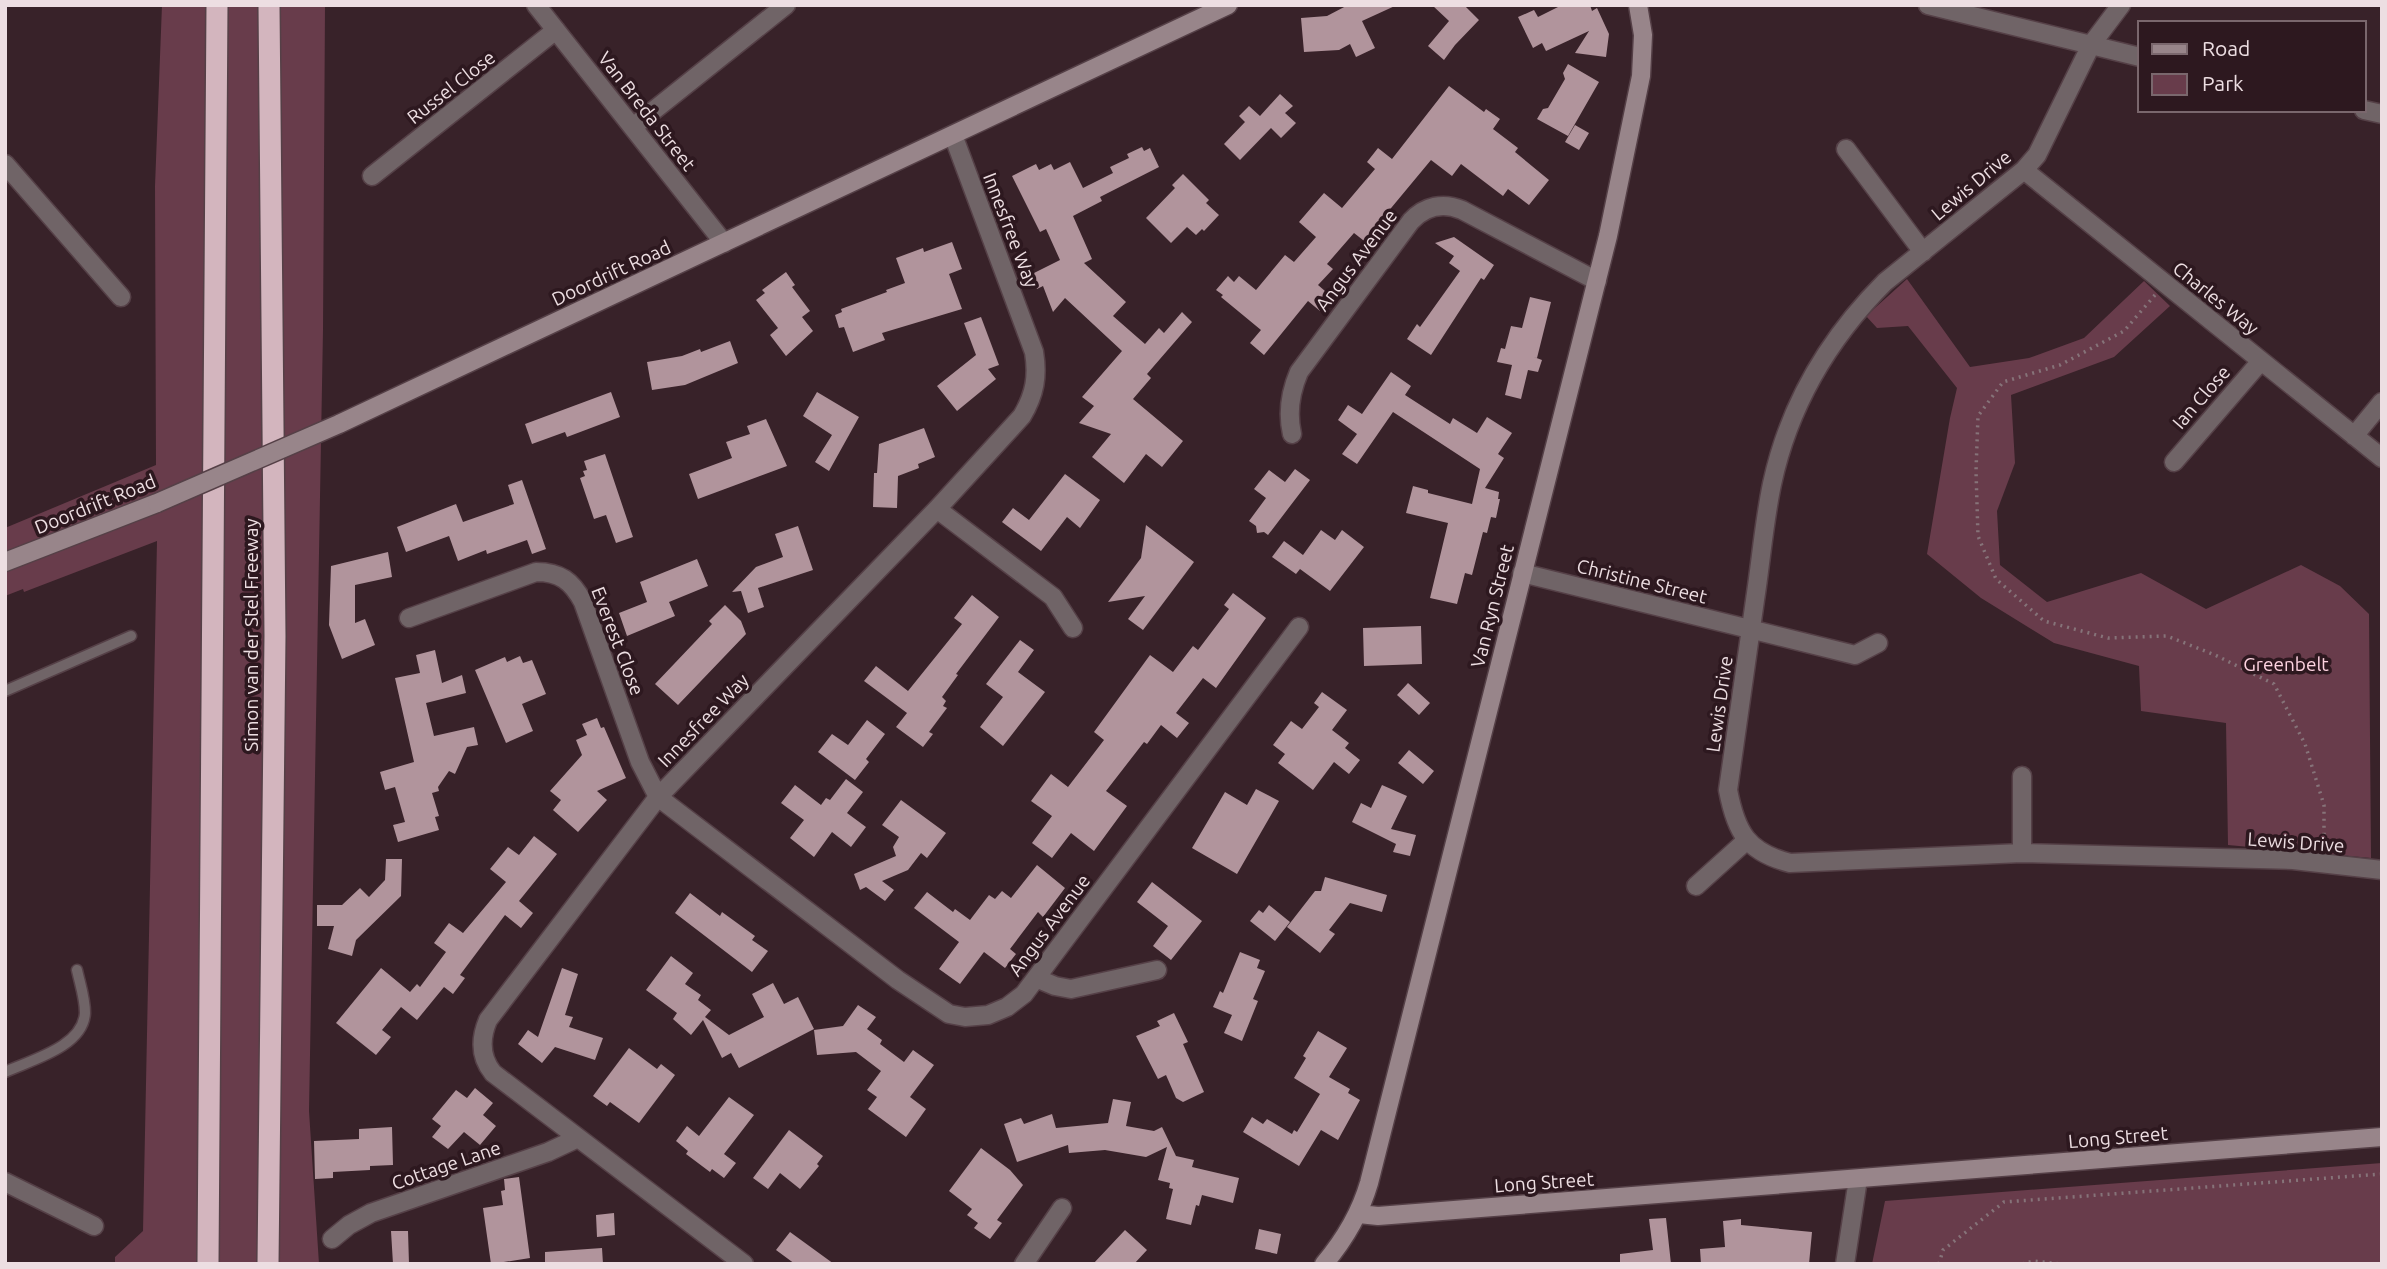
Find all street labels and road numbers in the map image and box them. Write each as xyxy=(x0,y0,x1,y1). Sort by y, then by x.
street label: Russel Close xyxy=(403,46,499,128)
street label: Van Breda Street xyxy=(594,47,701,175)
street label: Lewis Drive xyxy=(1927,145,2015,225)
street label: Innesfree Way xyxy=(979,170,1043,290)
street label: Angus Avenue xyxy=(1311,205,1401,315)
street label: Doordrift Road xyxy=(548,236,674,310)
street label: Charles Way xyxy=(2169,257,2263,339)
street label: Ian Close xyxy=(2168,361,2234,433)
street label: Doordrift Road xyxy=(31,470,159,538)
street label: Simon van der Stel Freeway xyxy=(240,518,262,752)
street label: Van Ryn Street xyxy=(1466,542,1518,670)
street label: Christine Street xyxy=(1575,554,1710,608)
street label: Everest Close xyxy=(587,584,649,698)
street label: Lewis Drive xyxy=(1701,654,1737,754)
street label: Innesfree Way xyxy=(653,669,753,771)
street label: Lewis Drive xyxy=(2247,828,2345,856)
street label: Angus Avenue xyxy=(1004,870,1094,980)
street label: Long Street xyxy=(2067,1122,2169,1152)
street label: Cottage Lane xyxy=(389,1136,503,1194)
street label: Long Street xyxy=(1493,1168,1595,1196)

